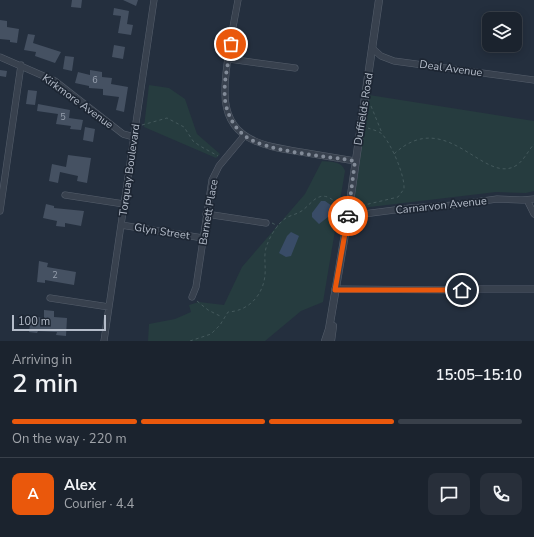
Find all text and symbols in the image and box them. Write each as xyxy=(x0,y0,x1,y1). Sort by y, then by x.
map controls xyxy=(482,12,522,52)
button: layers xyxy=(482,12,522,52)
pin xyxy=(214,27,248,61)
icon: bag xyxy=(220,33,242,55)
street label: Deal Avenue xyxy=(419,57,483,80)
street label: Kirkmore Avenue xyxy=(39,71,116,132)
street label: Duffields Road xyxy=(350,72,377,146)
house number: 6 xyxy=(92,74,98,86)
house number: 5 xyxy=(60,111,66,123)
street label: Torquay Boulevard xyxy=(116,123,143,217)
street label: Barnett Place xyxy=(195,178,222,246)
street label: Carnarvon Avenue xyxy=(395,193,488,218)
courier xyxy=(328,196,368,236)
icon: car xyxy=(337,205,359,227)
street label: Glyn Street xyxy=(133,220,191,243)
house number: 2 xyxy=(52,269,58,281)
pin xyxy=(445,273,479,307)
icon: home xyxy=(451,279,473,301)
scale bar xyxy=(12,313,106,332)
text: 100 m xyxy=(18,314,50,329)
text: Arriving in xyxy=(12,351,72,369)
text: 15:05–15:10 xyxy=(435,365,522,385)
text: 2 min xyxy=(12,366,78,401)
text: On the way · 220 m xyxy=(12,430,127,448)
button: chat xyxy=(428,473,470,515)
button: phone xyxy=(480,473,522,515)
text: Alex xyxy=(64,475,96,495)
text: A xyxy=(27,484,39,504)
text: Courier · 4.4 xyxy=(64,495,134,513)

